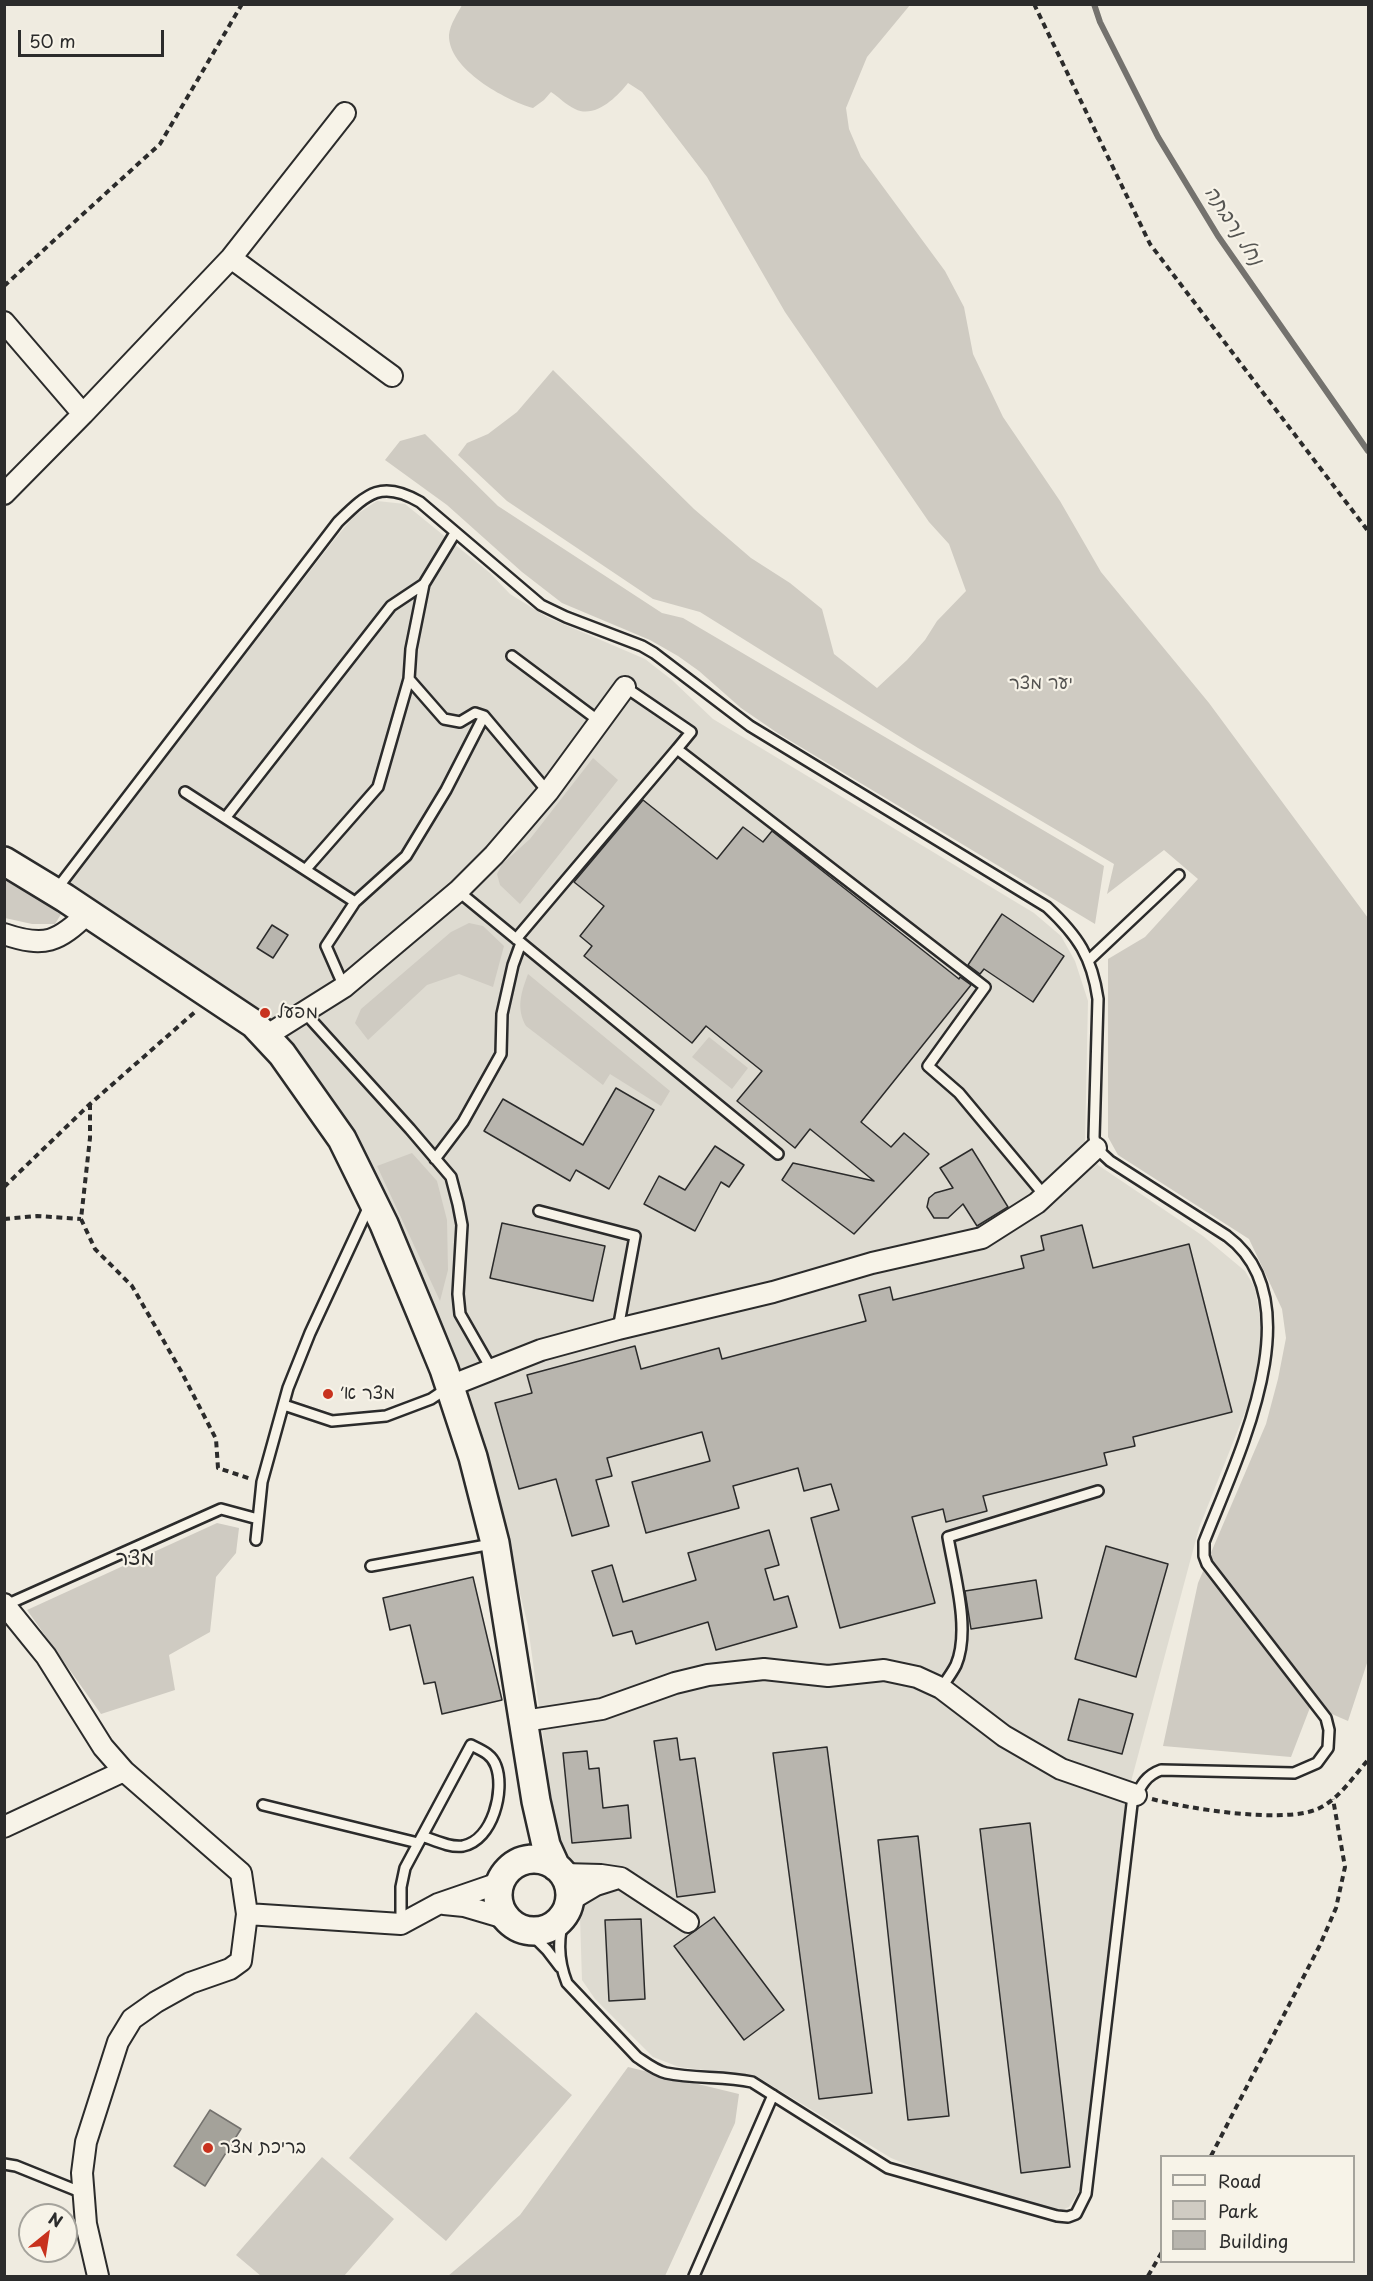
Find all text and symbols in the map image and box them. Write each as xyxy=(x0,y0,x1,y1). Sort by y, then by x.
scale bar xyxy=(21,18,166,56)
text: 50 m xyxy=(29,27,76,54)
water label: נחל נרבתה xyxy=(1198,182,1268,270)
park label: יער מצר xyxy=(1009,673,1073,695)
place label: מפעל xyxy=(277,1002,318,1024)
marker: מפעל xyxy=(258,1006,272,1020)
place label: מצר א׳ xyxy=(340,1383,395,1405)
marker: מצר א׳ xyxy=(321,1387,335,1401)
district label: מצר xyxy=(116,1546,154,1572)
place label: בריכת מצר xyxy=(220,2137,306,2159)
marker: בריכת מצר xyxy=(201,2141,215,2155)
legend xyxy=(1160,2155,1355,2263)
text: Road xyxy=(1218,2167,1262,2194)
text: Park xyxy=(1218,2197,1258,2224)
north arrow xyxy=(18,2203,78,2263)
text: N xyxy=(45,2206,67,2233)
text: Building xyxy=(1218,2227,1288,2254)

